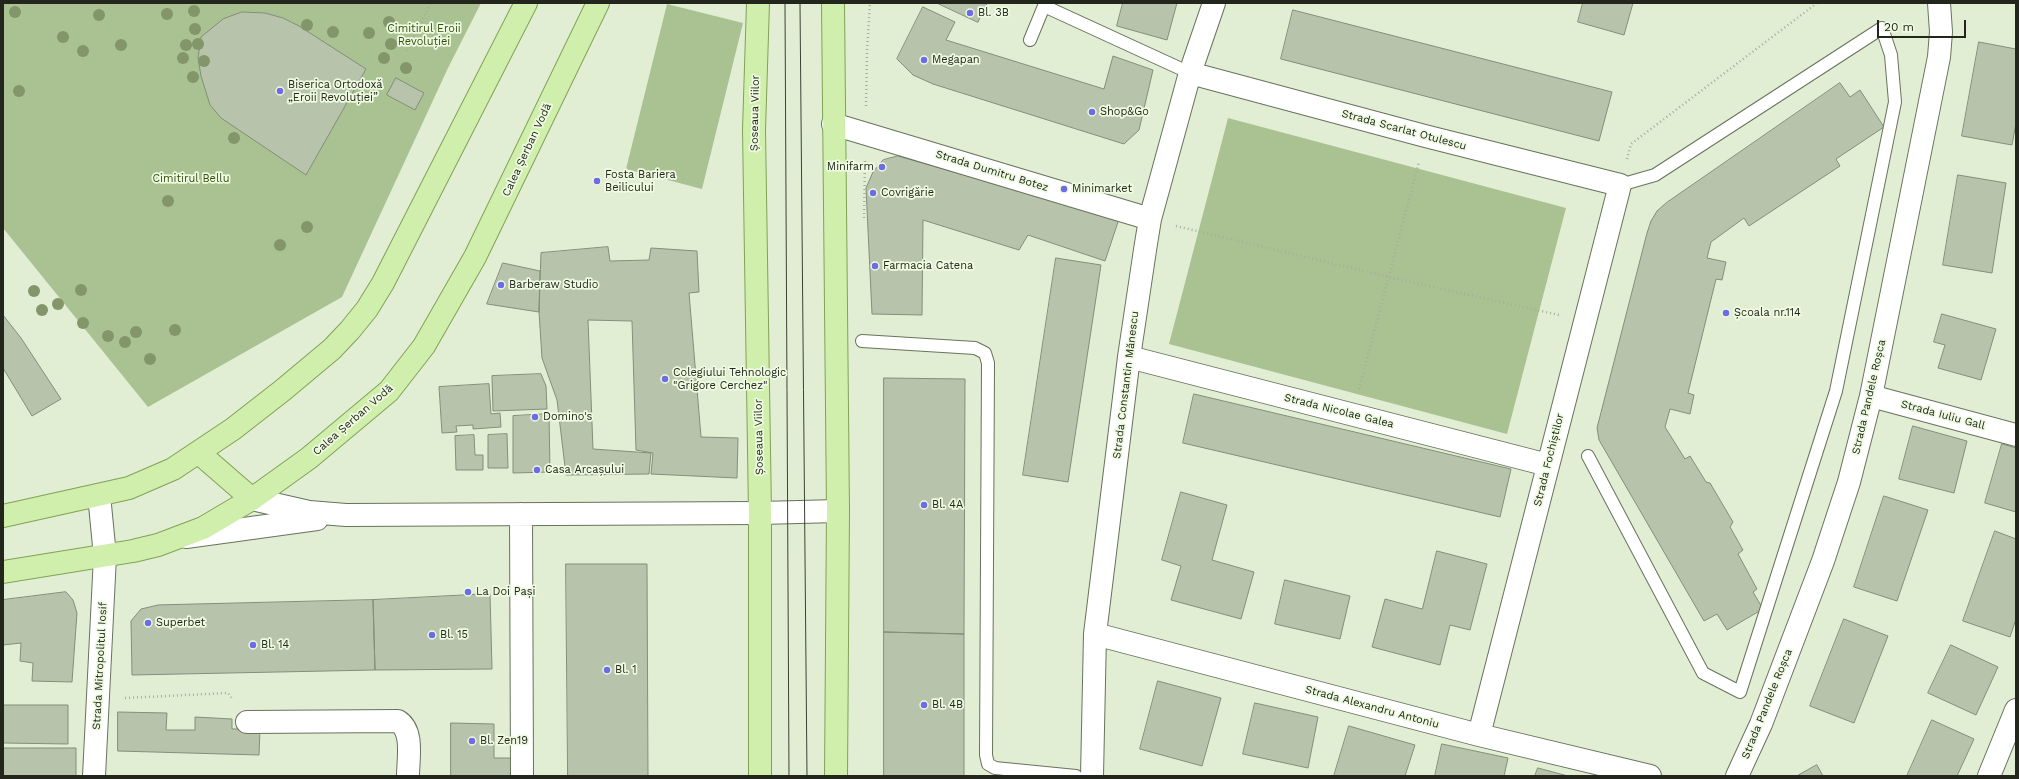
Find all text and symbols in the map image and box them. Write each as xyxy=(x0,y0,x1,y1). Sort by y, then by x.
place label: Bl. 3B xyxy=(978,6,1009,20)
marker: Bl. 3B xyxy=(965,8,975,18)
scale bar xyxy=(1879,12,1968,38)
text: 20 m xyxy=(1884,20,1914,34)
park label: Cimitirul Eroii Revoluției xyxy=(387,22,461,48)
place label: Megapan xyxy=(932,53,980,67)
marker: Megapan xyxy=(919,55,929,65)
street label: Șoseaua Viilor xyxy=(748,75,762,151)
place label: Biserica Ortodoxă „Eroii Revoluției” xyxy=(288,78,383,104)
marker: Biserica Ortodoxă „Eroii Revoluției” xyxy=(275,86,285,96)
street label: Calea Șerban Vodă xyxy=(500,101,554,199)
place label: Shop&Go xyxy=(1100,105,1149,119)
marker: Shop&Go xyxy=(1087,107,1097,117)
street label: Strada Scarlat Otulescu xyxy=(1340,107,1468,153)
street label: Strada Dumitru Botez xyxy=(934,148,1050,194)
place label: Minifarm xyxy=(827,160,874,174)
marker: Minifarm xyxy=(877,162,887,172)
place label: Fosta Bariera Beilicului xyxy=(605,168,676,194)
park label: Cimitirul Bellu xyxy=(153,172,229,186)
marker: Fosta Bariera Beilicului xyxy=(592,176,602,186)
place label: Minimarket xyxy=(1072,182,1132,196)
marker: Minimarket xyxy=(1059,184,1069,194)
place label: Covrigărie xyxy=(881,186,934,200)
marker: Covrigărie xyxy=(868,188,878,198)
place label: Farmacia Catena xyxy=(883,259,973,273)
marker: Farmacia Catena xyxy=(870,261,880,271)
place label: Barberaw Studio xyxy=(509,278,598,292)
marker: Barberaw Studio xyxy=(496,280,506,290)
place label: Școala nr.114 xyxy=(1734,306,1801,320)
marker: Școala nr.114 xyxy=(1721,308,1731,318)
street label: Strada Constantin Mănescu xyxy=(1110,310,1142,460)
street label: Strada Pandele Roșca xyxy=(1849,338,1889,456)
place label: Colegiului Tehnologic "Grigore Cerchez" xyxy=(673,366,786,392)
marker: Colegiului Tehnologic "Grigore Cerchez" xyxy=(660,374,670,384)
street label: Calea Șerban Vodă xyxy=(310,382,396,458)
street label: Strada Nicolae Galea xyxy=(1283,391,1395,431)
street label: Strada Iuliu Gall xyxy=(1899,397,1987,433)
street label: Șoseaua Viilor xyxy=(752,399,766,475)
place label: Domino's xyxy=(543,410,592,424)
marker: Domino's xyxy=(530,412,540,422)
street label: Strada Fochiștilor xyxy=(1531,412,1567,508)
place label: Casa Arcașului xyxy=(545,463,624,477)
marker: Casa Arcașului xyxy=(532,465,542,475)
place label: Bl. 4A xyxy=(932,498,963,512)
marker: Bl. 4A xyxy=(919,500,929,510)
place label: La Doi Pași xyxy=(476,585,535,599)
marker: La Doi Pași xyxy=(463,587,473,597)
street label: Strada Mitropolitul Iosif xyxy=(90,602,110,730)
place label: Superbet xyxy=(156,616,205,630)
marker: Superbet xyxy=(143,618,153,628)
place label: Bl. 15 xyxy=(440,628,468,642)
marker: Bl. 15 xyxy=(427,630,437,640)
place label: Bl. 14 xyxy=(261,638,289,652)
marker: Bl. 14 xyxy=(248,640,258,650)
street label: Strada Pandele Roșca xyxy=(1739,647,1795,761)
place label: Bl. 1 xyxy=(615,663,637,677)
marker: Bl. 1 xyxy=(602,665,612,675)
street label: Strada Alexandru Antoniu xyxy=(1304,683,1440,731)
place label: Bl. 4B xyxy=(932,698,963,712)
marker: Bl. 4B xyxy=(919,700,929,710)
place label: Bl. Zen19 xyxy=(480,734,528,748)
marker: Bl. Zen19 xyxy=(467,736,477,746)

